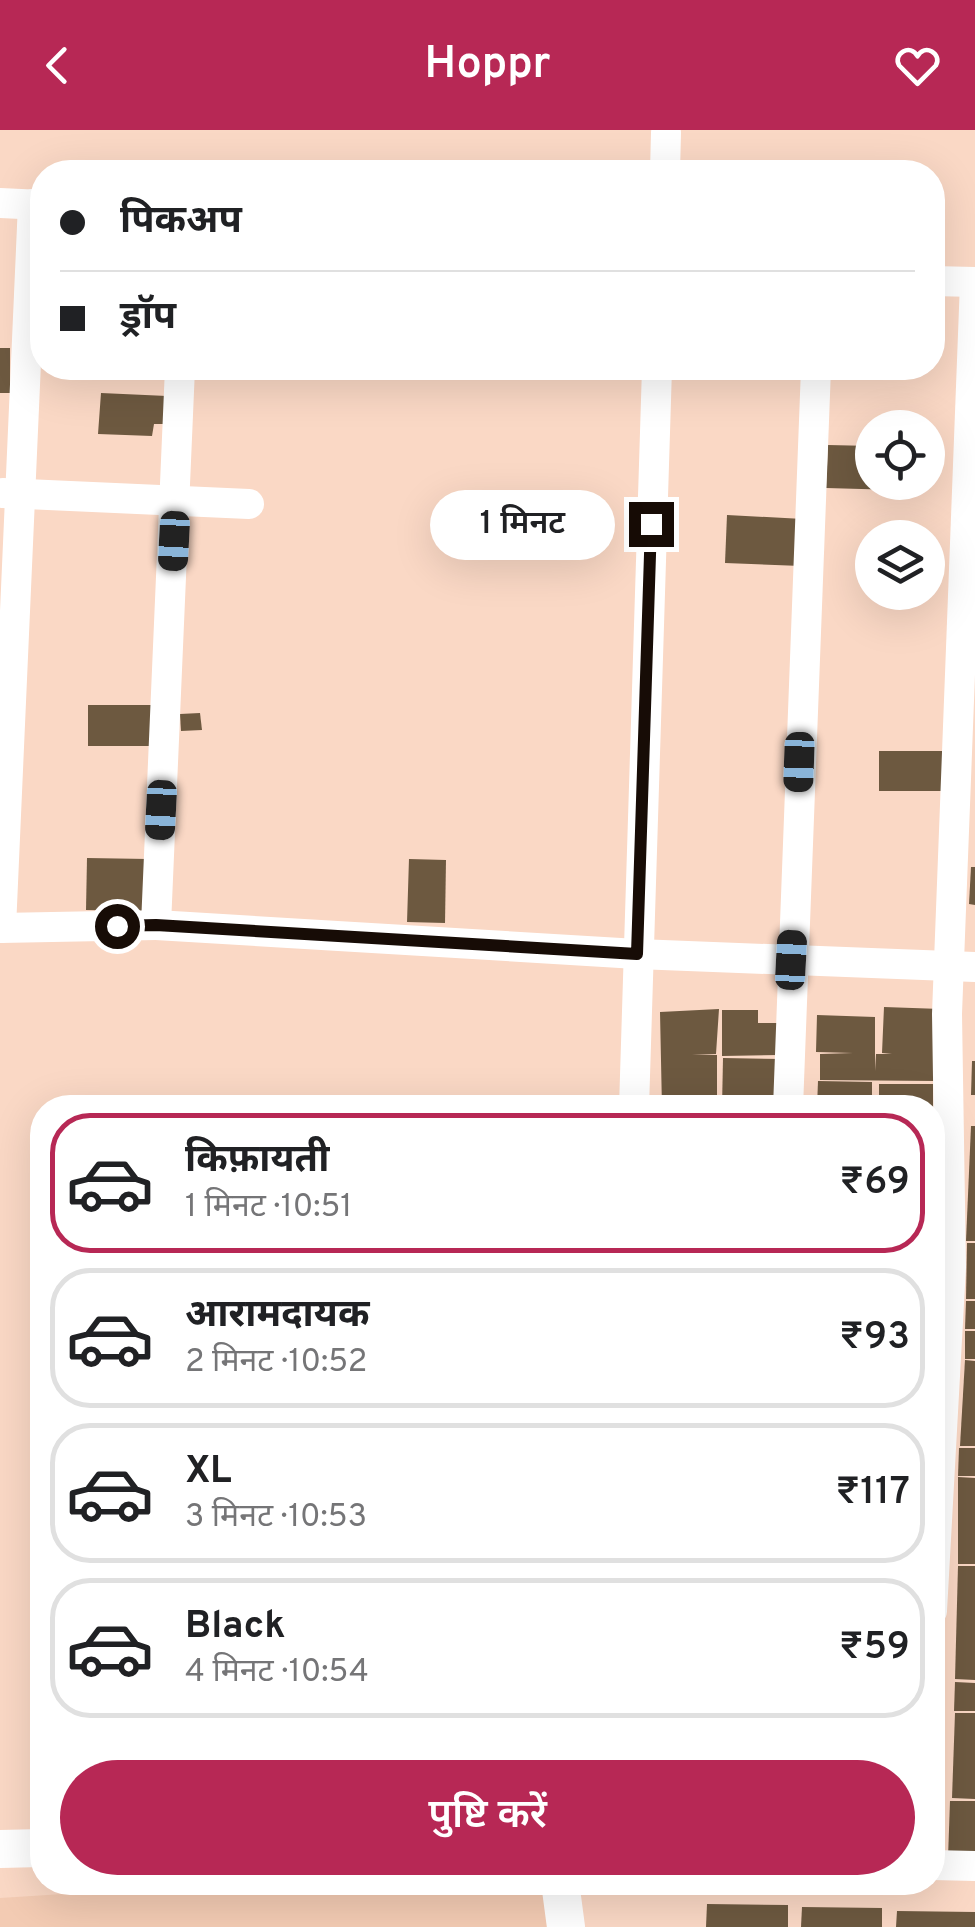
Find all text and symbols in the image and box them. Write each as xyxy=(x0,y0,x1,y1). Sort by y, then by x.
text: Hoppr xyxy=(424,37,551,94)
icon: back xyxy=(30,38,85,93)
icon: heart xyxy=(890,38,945,93)
text: पिकअप xyxy=(120,198,242,247)
text: ड्रॉप xyxy=(120,294,176,343)
map controls xyxy=(855,410,945,610)
button: locate xyxy=(855,410,945,500)
callout: 1 मिनट xyxy=(431,489,616,559)
route end xyxy=(629,502,674,547)
text: 1 मिनट xyxy=(480,505,565,545)
car xyxy=(157,510,191,572)
button: layers xyxy=(855,520,945,610)
car xyxy=(783,731,815,793)
car xyxy=(144,779,178,841)
route start xyxy=(95,904,140,949)
car xyxy=(774,929,808,991)
text: किफ़ायती xyxy=(185,1137,329,1186)
icon: car xyxy=(65,1138,155,1228)
text: ₹69 xyxy=(839,1159,910,1208)
text: 1 मिनट · 10:51 xyxy=(185,1188,352,1228)
text: आरामदायक xyxy=(185,1292,369,1341)
icon: car xyxy=(65,1293,155,1383)
text: ₹93 xyxy=(839,1314,910,1363)
text: 2 मिनट · 10:52 xyxy=(185,1343,367,1383)
icon: car xyxy=(65,1448,155,1538)
text: XL xyxy=(185,1448,232,1497)
text: ₹117 xyxy=(835,1469,910,1518)
text: 3 मिनट · 10:53 xyxy=(185,1498,367,1538)
icon: car xyxy=(65,1603,155,1693)
text: Black xyxy=(185,1603,285,1652)
text: ₹59 xyxy=(839,1624,910,1673)
text: 4 मिनट · 10:54 xyxy=(185,1653,369,1693)
button: पुष्टि करें xyxy=(60,1760,915,1875)

